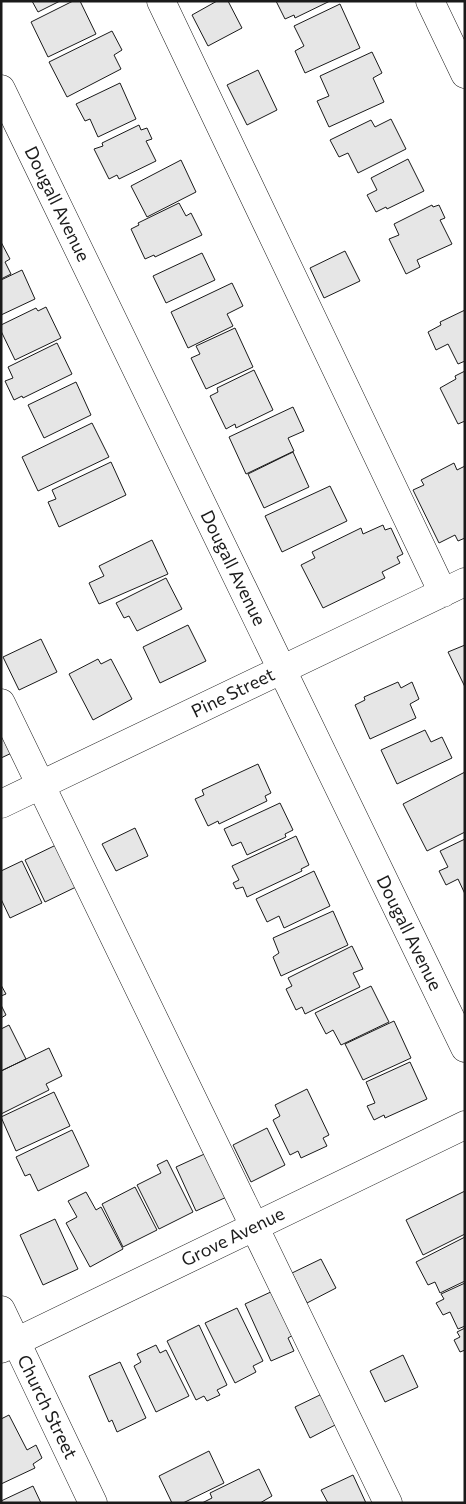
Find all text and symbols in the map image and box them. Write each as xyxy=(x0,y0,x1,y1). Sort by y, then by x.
street label: Dougall Avenue xyxy=(20,142,95,265)
street label: Dougall Avenue xyxy=(196,506,271,629)
street label: Pine Street xyxy=(187,662,278,722)
street label: Dougall Avenue xyxy=(372,871,447,994)
street label: Grove Avenue xyxy=(177,1202,288,1271)
street label: Church Street xyxy=(13,1351,83,1462)

